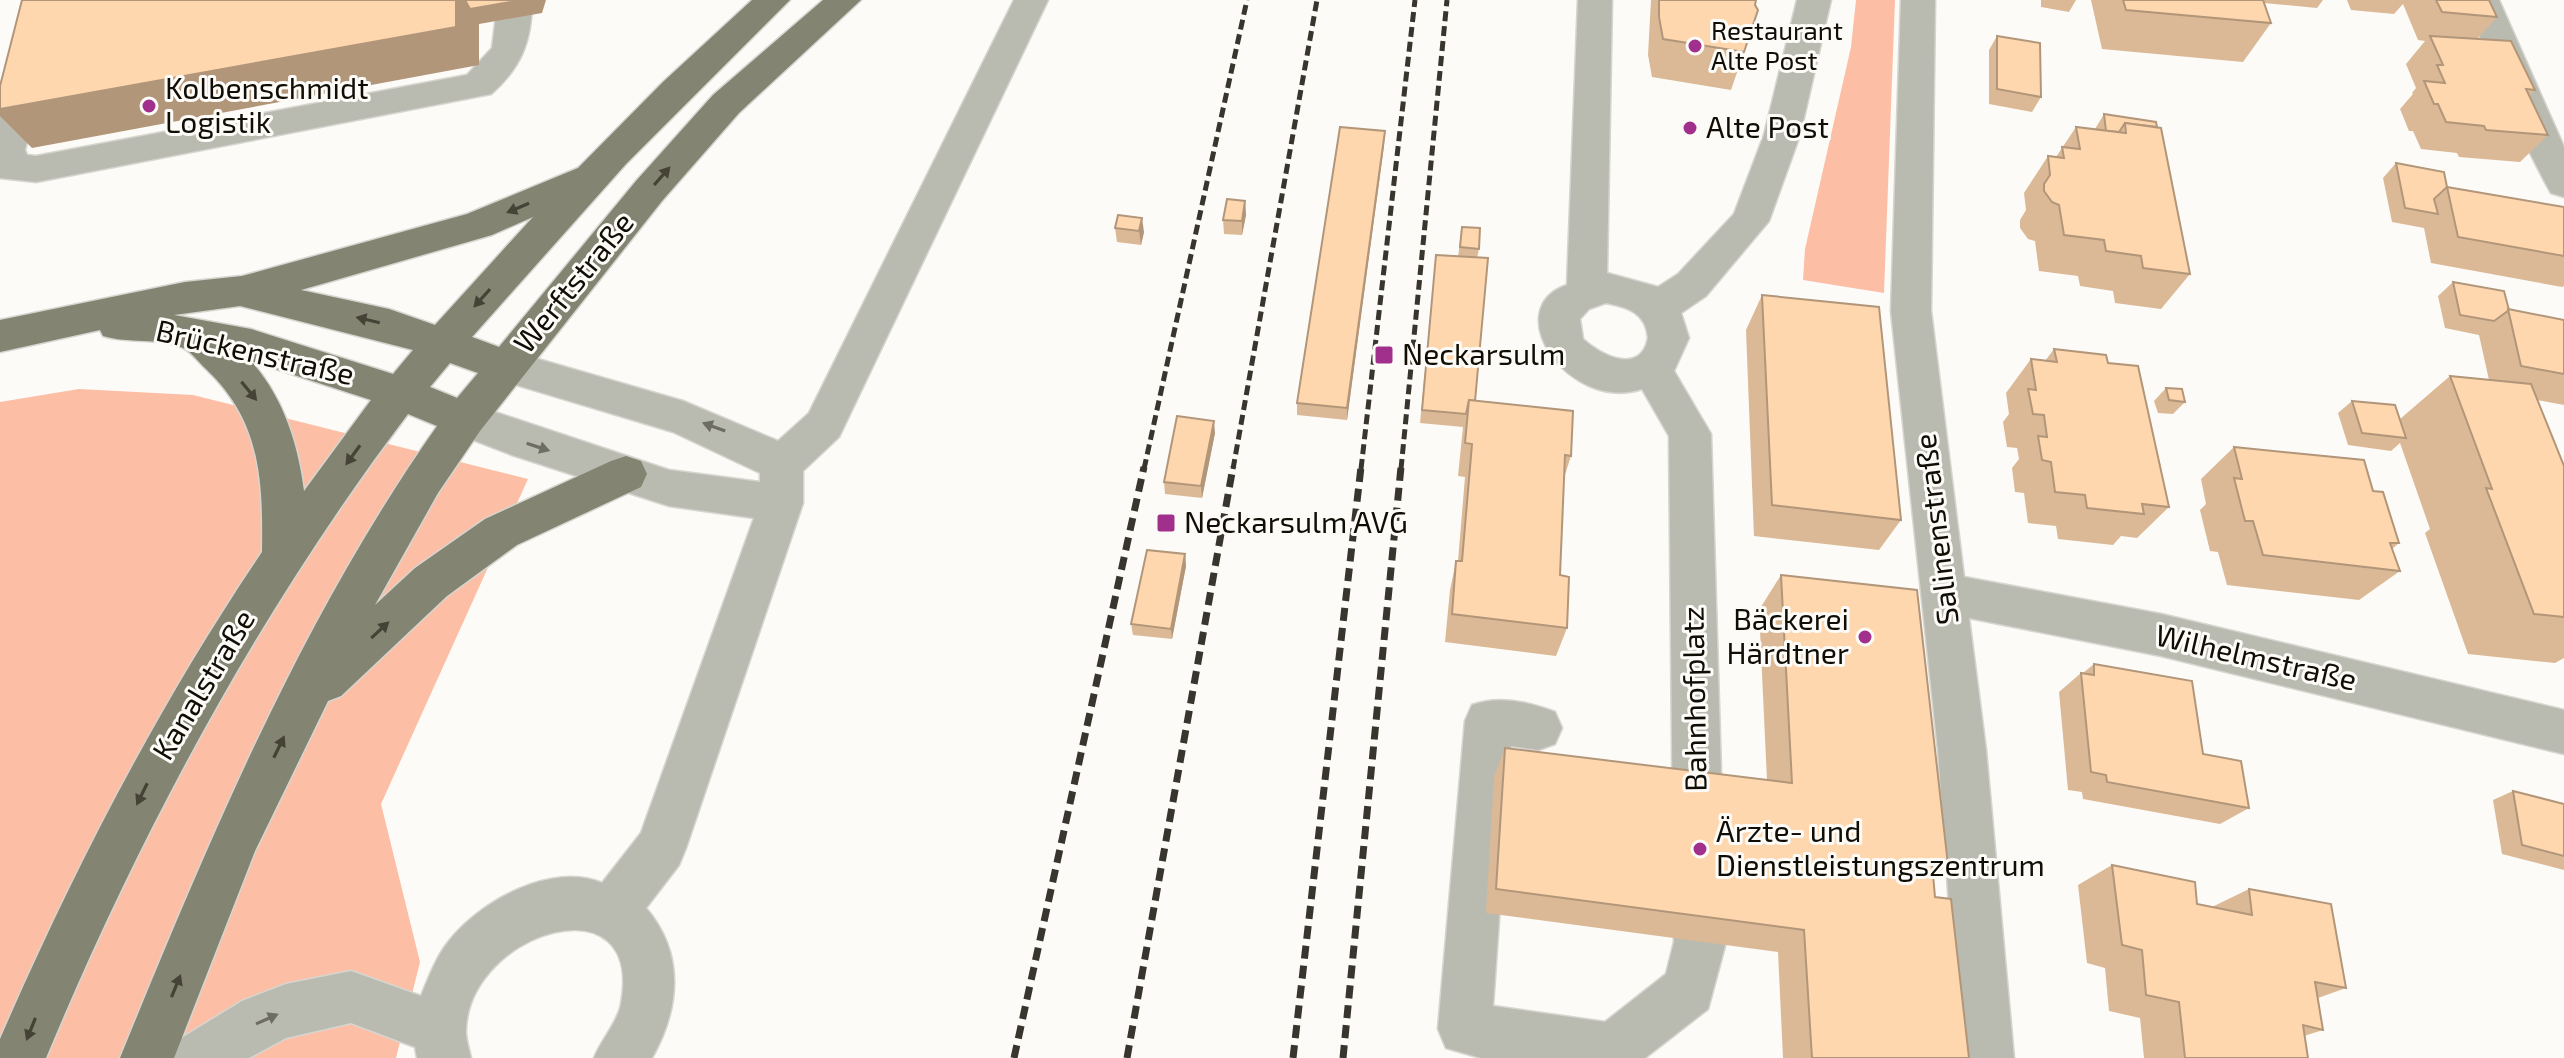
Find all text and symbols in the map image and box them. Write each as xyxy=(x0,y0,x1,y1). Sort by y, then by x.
place label: Restaurant Alte Post xyxy=(1711,14,1843,75)
marker: Restaurant Alte Post xyxy=(1686,37,1704,55)
place label: Kolbenschmidt Logistik xyxy=(165,69,369,139)
marker: Kolbenschmidt Logistik xyxy=(140,97,158,115)
place label: Alte Post xyxy=(1706,108,1829,144)
marker: Alte Post xyxy=(1681,119,1699,137)
one-way arrow xyxy=(653,166,671,185)
one-way arrow xyxy=(506,201,530,214)
street label: Werftstraße xyxy=(505,204,640,359)
one-way arrow xyxy=(474,289,492,308)
street label: Brückenstraße xyxy=(153,311,358,391)
one-way arrow xyxy=(355,313,380,326)
place label: Neckarsulm xyxy=(1402,335,1565,371)
marker: Neckarsulm xyxy=(1373,344,1395,366)
one-way arrow xyxy=(240,381,256,401)
one-way arrow xyxy=(701,421,725,433)
street label: Salinenstraße xyxy=(1905,432,1965,627)
one-way arrow xyxy=(526,441,550,453)
one-way arrow xyxy=(346,445,362,465)
place label: Neckarsulm AVG xyxy=(1184,503,1408,539)
marker: Neckarsulm AVG xyxy=(1155,512,1177,534)
place label: Bäckerei Härdtner xyxy=(1727,600,1849,670)
street label: Kanalstraße xyxy=(143,602,261,765)
street label: Bahnhofplatz xyxy=(1673,606,1713,792)
street label: Wilhelmstraße xyxy=(2152,615,2360,697)
one-way arrow xyxy=(370,622,389,640)
marker: Bäckerei Härdtner xyxy=(1856,628,1874,646)
one-way arrow xyxy=(273,736,286,759)
one-way arrow xyxy=(135,783,149,806)
place label: Ärzte- und Dienstleistungszentrum xyxy=(1716,812,2045,882)
marker: Ärzte- und Dienstleistungszentrum xyxy=(1691,840,1709,858)
one-way arrow xyxy=(169,974,182,998)
one-way arrow xyxy=(255,1012,278,1025)
one-way arrow xyxy=(24,1017,37,1041)

